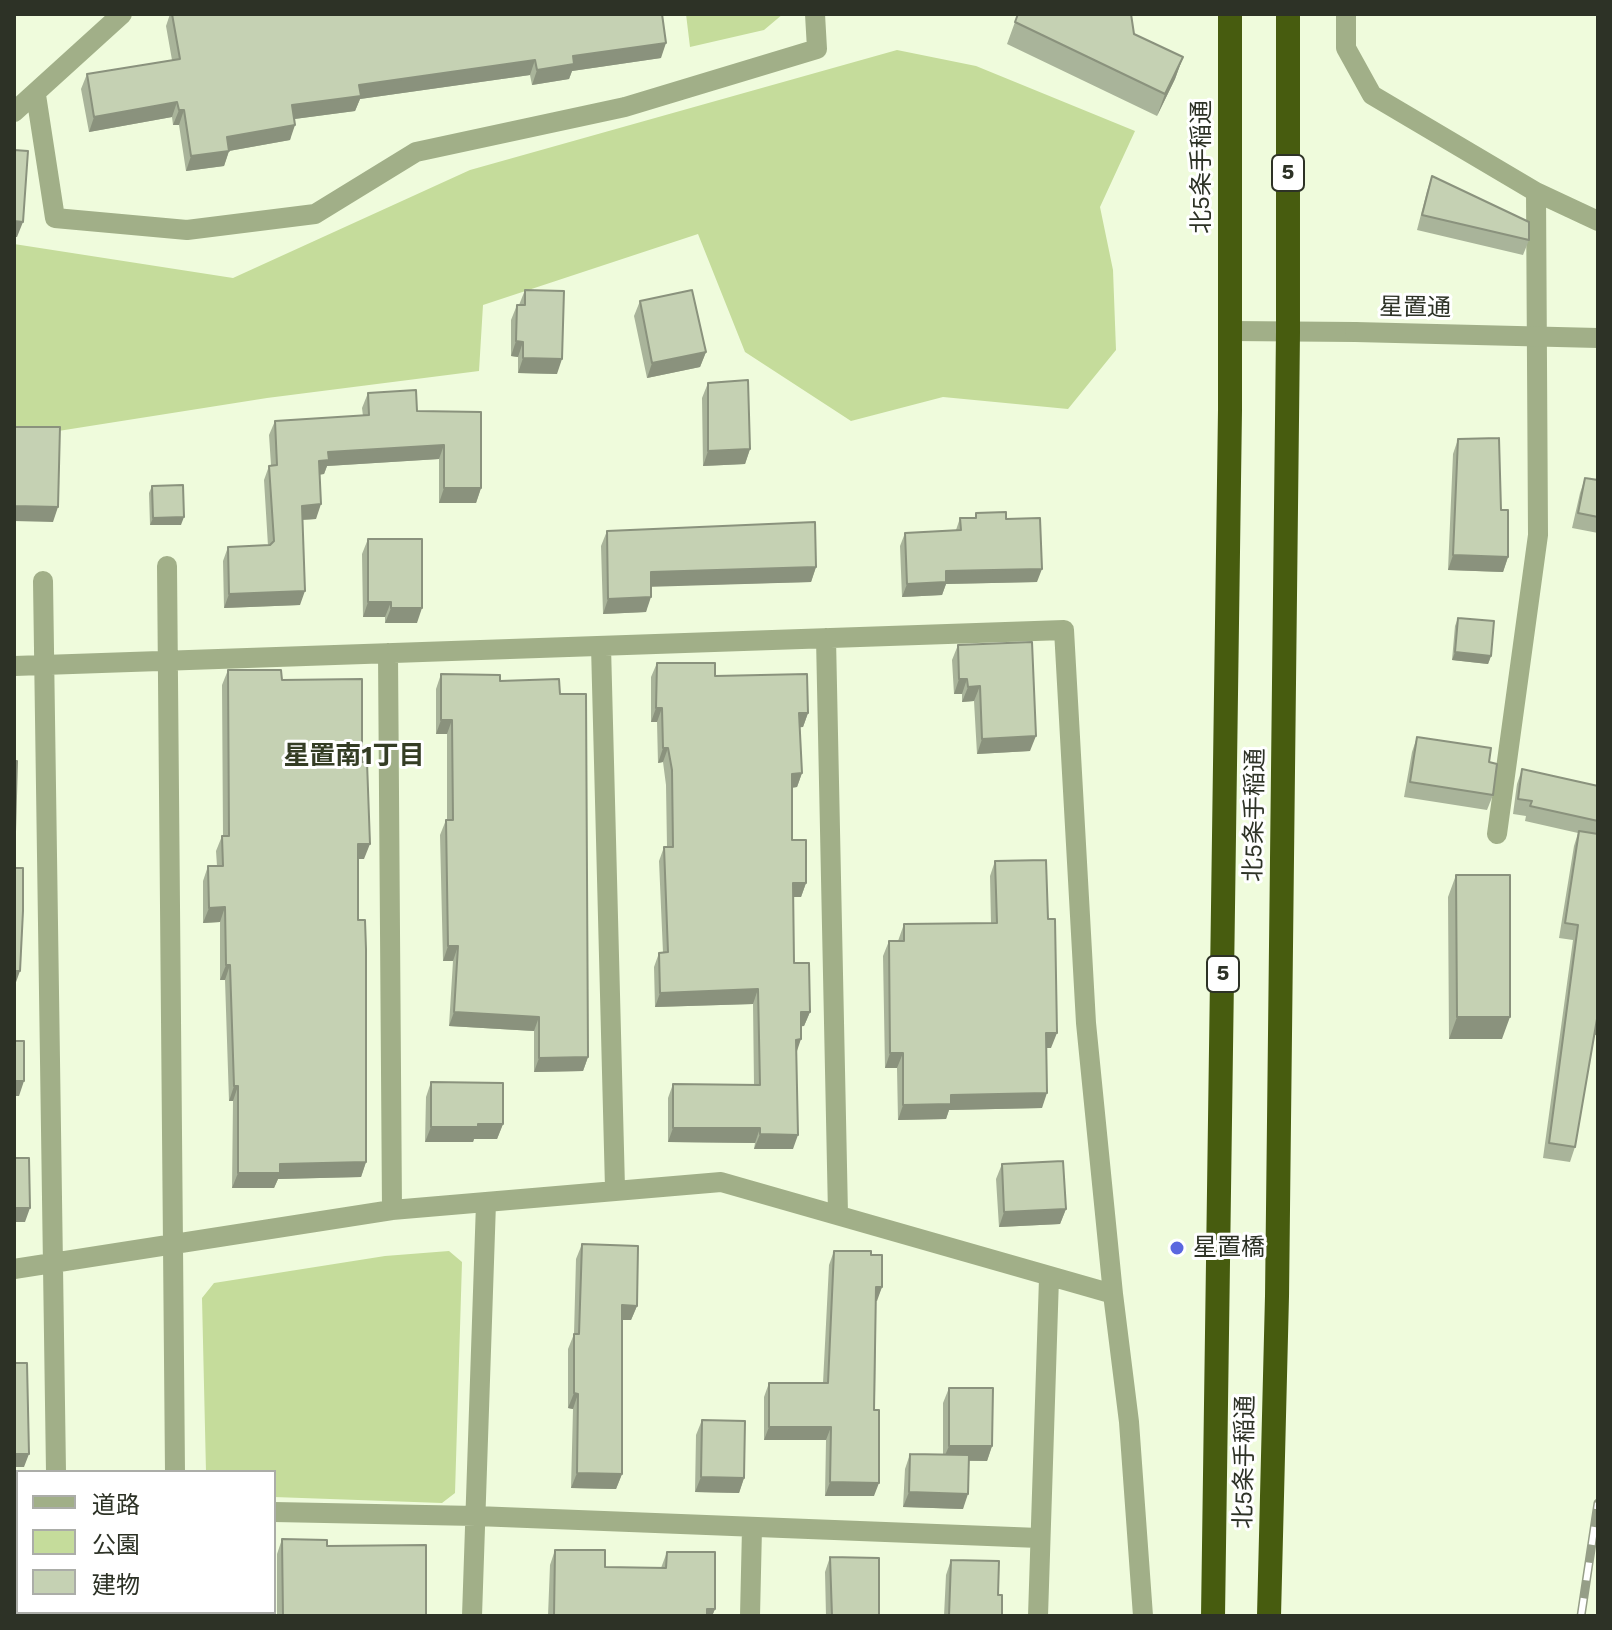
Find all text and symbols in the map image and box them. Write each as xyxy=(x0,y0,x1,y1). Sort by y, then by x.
street label: 北5条手稲通 xyxy=(1188,100,1216,234)
road number: 5 xyxy=(1272,155,1304,191)
street label: 星置通 xyxy=(1379,293,1451,323)
district label: 星置南1丁目 xyxy=(283,740,425,772)
street label: 北5条手稲通 xyxy=(1239,748,1271,882)
road number: 5 xyxy=(1207,956,1239,992)
place label: 星置橋 xyxy=(1193,1234,1265,1262)
marker: 星置橋 xyxy=(1168,1239,1186,1257)
street label: 北5条手稲通 xyxy=(1229,1395,1261,1529)
legend xyxy=(16,1470,276,1614)
text: 道路 xyxy=(92,1491,140,1519)
text: 公園 xyxy=(92,1531,140,1559)
text: 建物 xyxy=(92,1571,140,1599)

